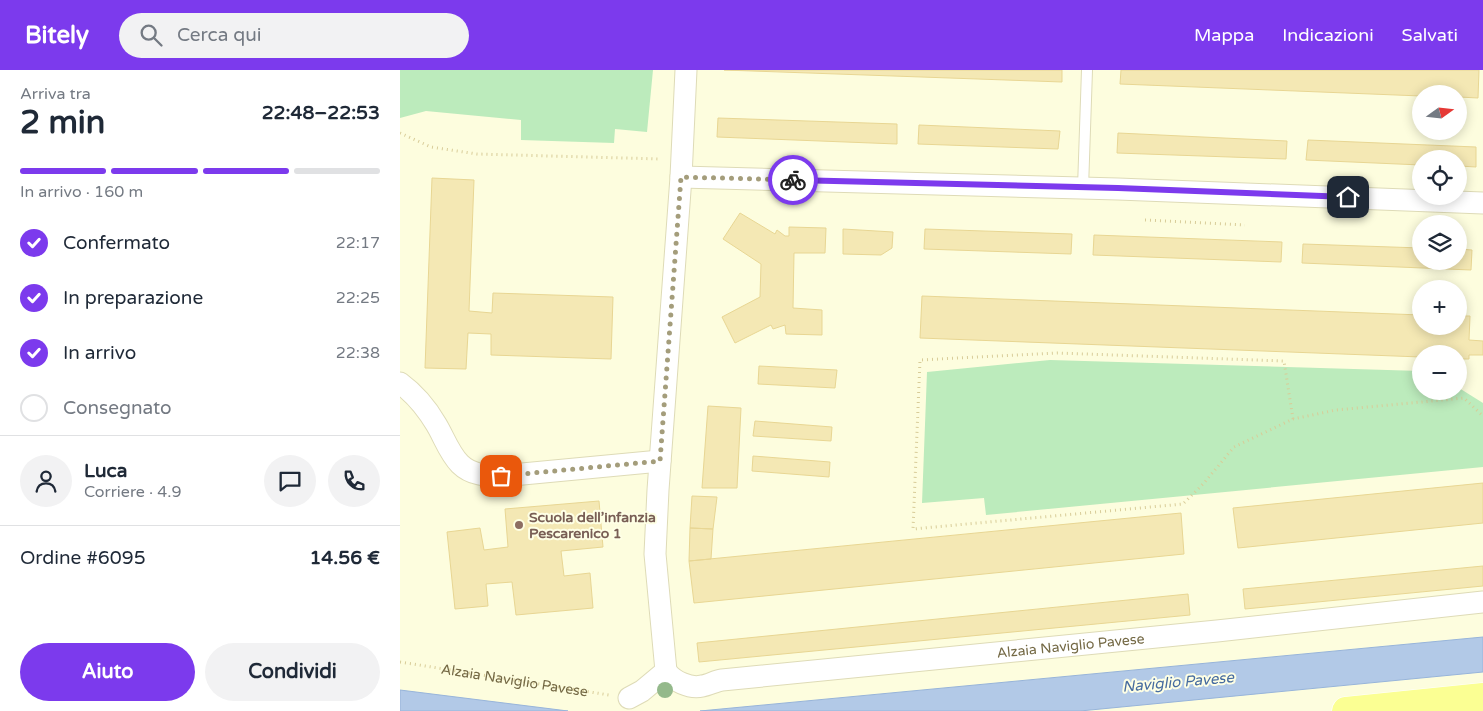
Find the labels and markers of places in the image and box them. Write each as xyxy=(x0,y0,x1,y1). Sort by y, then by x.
pin xyxy=(1327,176,1369,218)
pin xyxy=(480,455,522,497)
place label: Scuola dell’infanzia Pescarenico 1 xyxy=(529,509,656,542)
marker: Scuola dell’infanzia Pescarenico 1 xyxy=(513,519,525,531)

